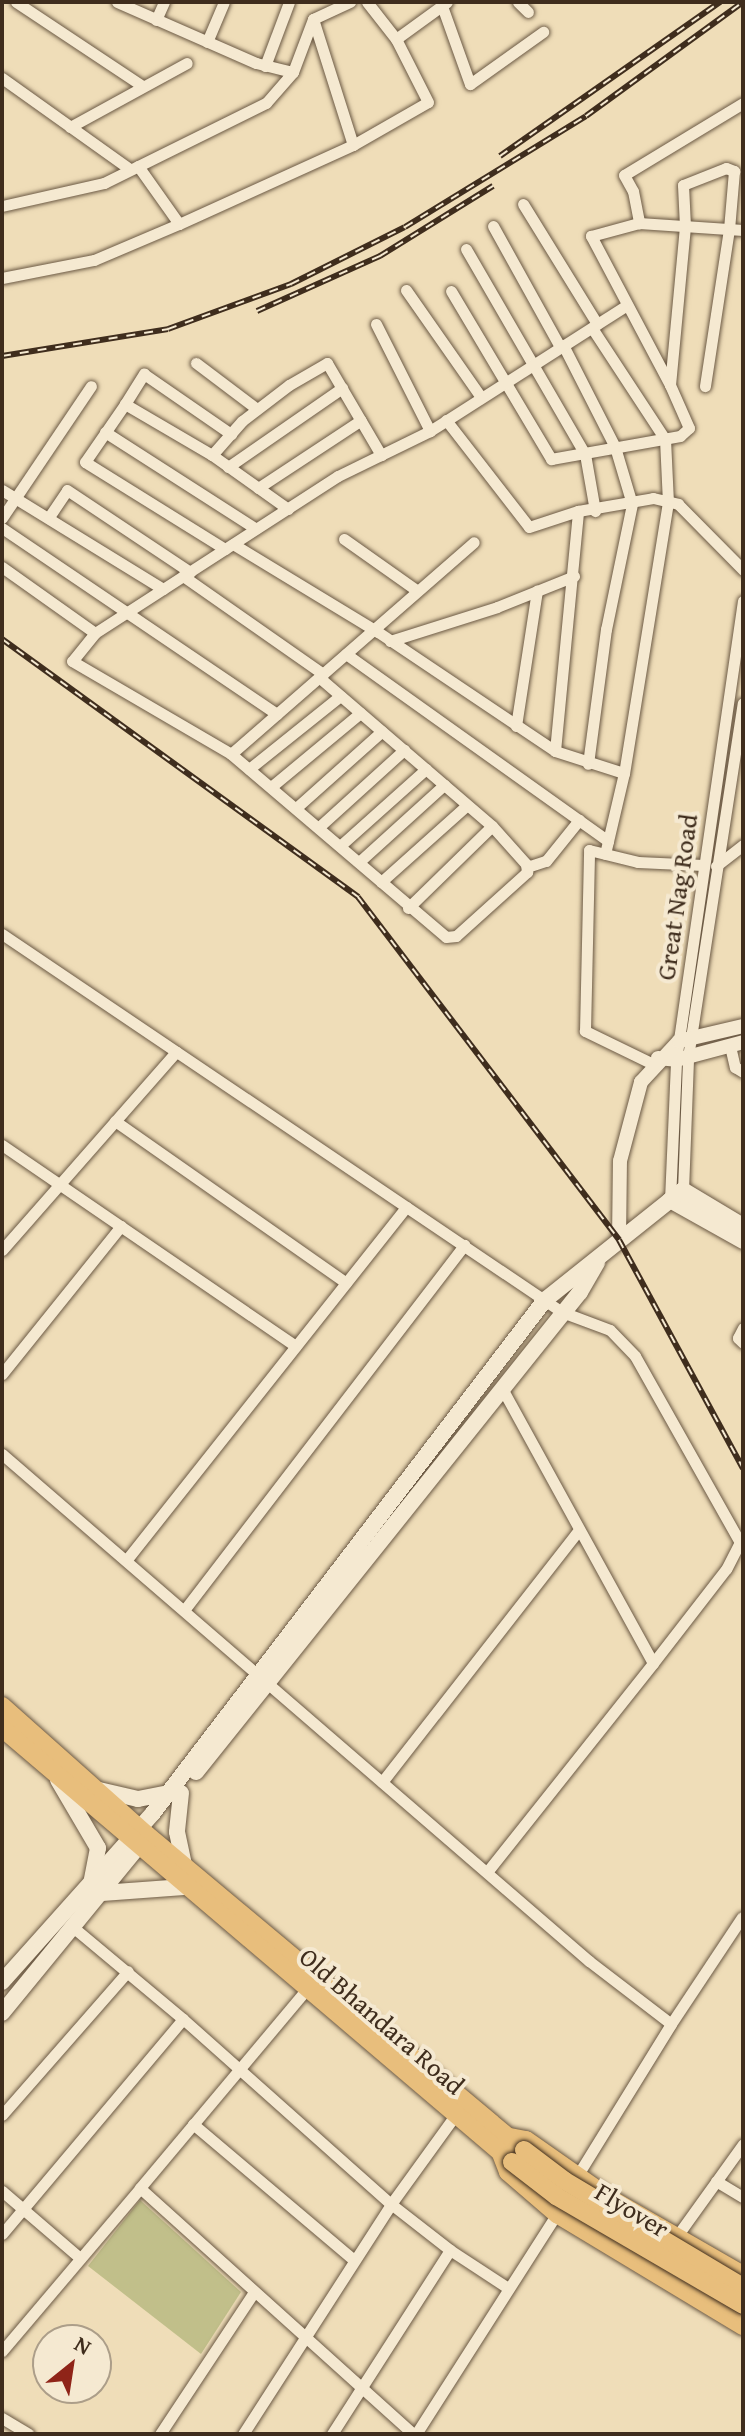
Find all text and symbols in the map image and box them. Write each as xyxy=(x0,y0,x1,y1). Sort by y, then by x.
street label: Great Nag Road xyxy=(650,812,704,982)
street label: Old Bhandara Road xyxy=(293,1941,471,2101)
street label: Flyover xyxy=(590,2176,674,2244)
north arrow xyxy=(32,2324,112,2404)
text: N xyxy=(69,2327,97,2362)

